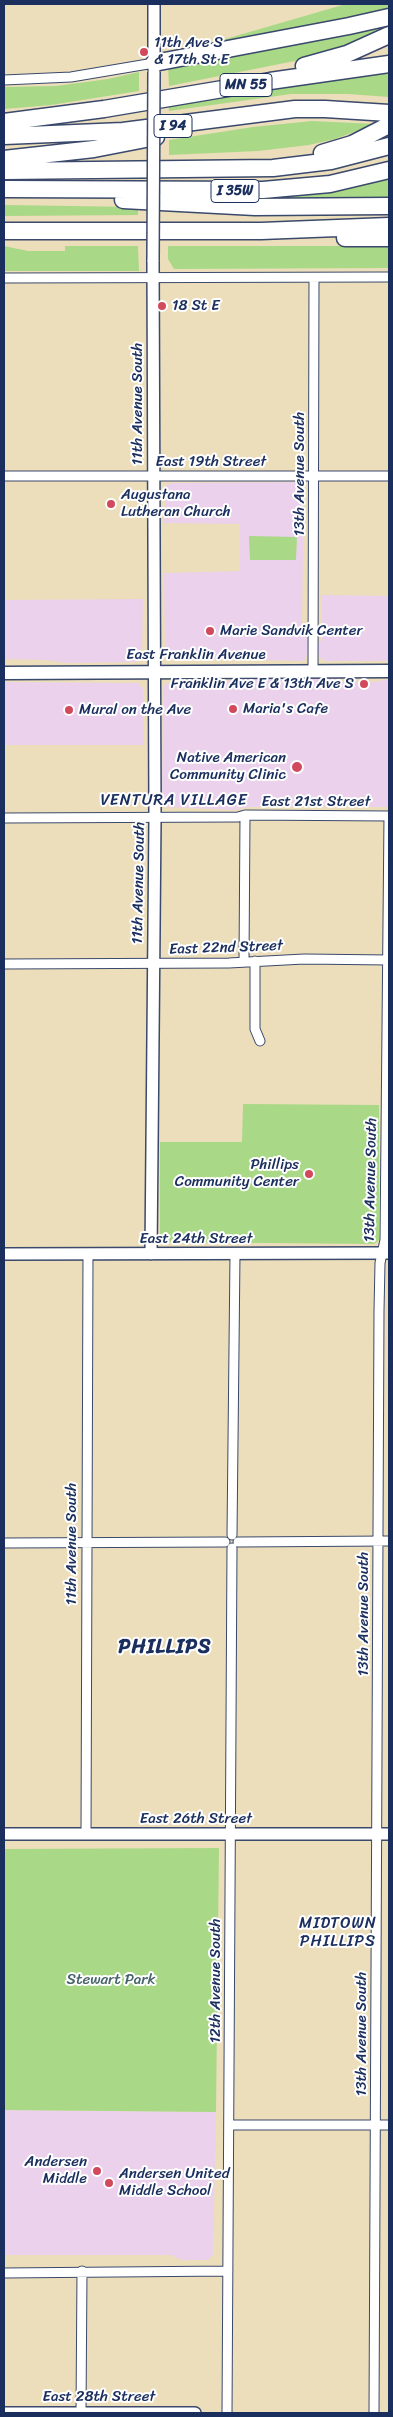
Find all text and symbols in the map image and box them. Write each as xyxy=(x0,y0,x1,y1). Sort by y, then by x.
place label: 11th Ave S & 17th St E xyxy=(154,34,229,69)
marker: 11th Ave S & 17th St E xyxy=(138,46,150,58)
road number: MN 55 xyxy=(220,74,272,96)
road number: I 94 xyxy=(154,114,192,138)
road number: I 35W xyxy=(211,180,259,202)
place label: 18 St E xyxy=(172,297,220,315)
marker: 18 St E xyxy=(156,300,168,312)
street label: 11th Avenue South xyxy=(129,343,147,465)
street label: 13th Avenue South xyxy=(291,412,309,536)
street label: East 19th Street xyxy=(156,453,266,471)
place label: Augustana Lutheran Church xyxy=(121,486,231,521)
marker: Augustana Lutheran Church xyxy=(105,498,117,510)
place label: Marie Sandvik Center xyxy=(220,622,363,640)
marker: Marie Sandvik Center xyxy=(204,625,216,637)
street label: East Franklin Avenue xyxy=(126,646,266,664)
place label: Franklin Ave E & 13th Ave S xyxy=(171,675,354,693)
marker: Franklin Ave E & 13th Ave S xyxy=(358,678,370,690)
place label: Maria's Cafe xyxy=(243,700,328,718)
place label: Mural on the Ave xyxy=(79,701,191,719)
marker: Maria's Cafe xyxy=(227,703,239,715)
marker: Mural on the Ave xyxy=(63,704,75,716)
place label: Native American Community Clinic xyxy=(170,749,286,784)
marker: Native American Community Clinic xyxy=(290,760,304,774)
district label: VENTURA VILLAGE xyxy=(99,791,249,811)
street label: East 21st Street xyxy=(261,793,371,811)
street label: 11th Avenue South xyxy=(129,822,149,944)
street label: East 22nd Street xyxy=(169,937,283,959)
street label: 13th Avenue South xyxy=(361,1118,381,1242)
place label: Phillips Community Center xyxy=(175,1156,299,1191)
marker: Phillips Community Center xyxy=(303,1168,315,1180)
street label: East 24th Street xyxy=(139,1230,253,1248)
street label: 11th Avenue South xyxy=(63,1483,81,1605)
street label: 13th Avenue South xyxy=(355,1552,373,1676)
district label: PHILLIPS xyxy=(119,1636,211,1660)
street label: East 26th Street xyxy=(140,1810,252,1828)
district label: MIDTOWN PHILLIPS xyxy=(298,1914,378,1952)
street label: 12th Avenue South xyxy=(207,1919,225,2043)
park label: Stewart Park xyxy=(67,1971,155,1989)
street label: 13th Avenue South xyxy=(353,1972,371,2096)
place label: Andersen Middle xyxy=(25,2153,87,2188)
marker: Andersen Middle xyxy=(91,2165,103,2177)
place label: Andersen United Middle School xyxy=(119,2165,230,2200)
marker: Andersen United Middle School xyxy=(103,2177,115,2189)
street label: East 28th Street xyxy=(43,2388,155,2406)

